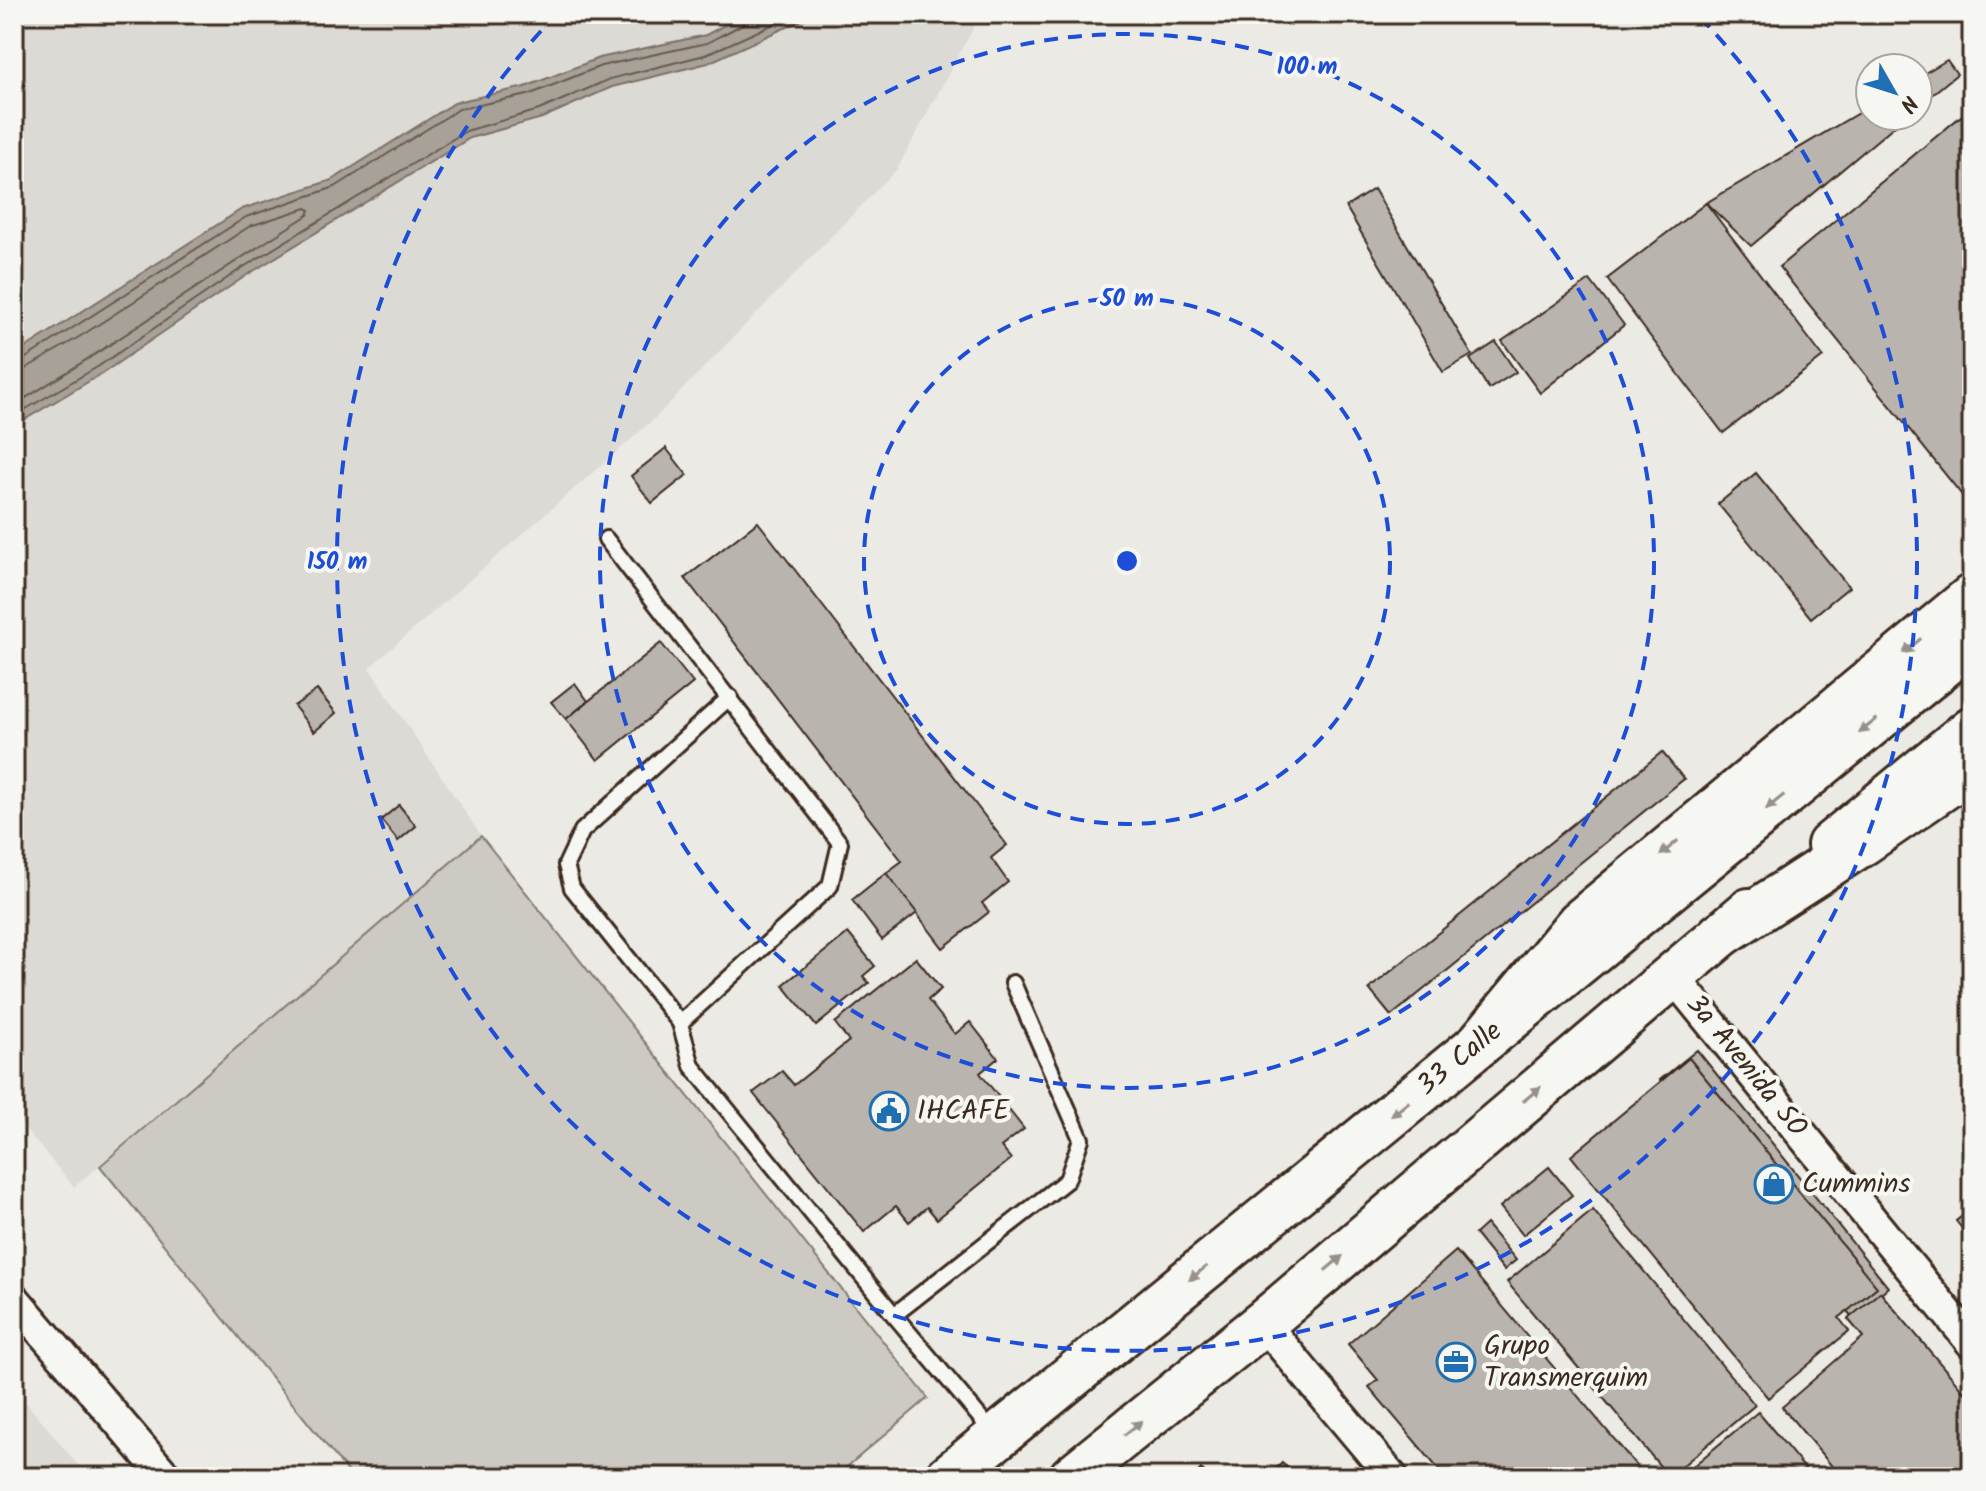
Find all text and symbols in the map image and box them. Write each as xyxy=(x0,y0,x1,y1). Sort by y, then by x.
text: 100 m xyxy=(1277,48,1337,87)
north arrow xyxy=(1854,52,1934,132)
text: N xyxy=(1890,87,1926,120)
text: 50 m xyxy=(1099,280,1154,319)
text: 150 m xyxy=(307,543,367,582)
centre of rings xyxy=(1113,547,1141,575)
one-way arrow xyxy=(1902,638,1922,654)
one-way arrow xyxy=(1858,717,1878,734)
one-way arrow xyxy=(1764,794,1785,811)
one-way arrow xyxy=(1659,839,1679,856)
street label: 3a Avenida SO xyxy=(1674,984,1818,1148)
street label: 33 Calle xyxy=(1407,1010,1513,1108)
one-way arrow xyxy=(1522,1086,1542,1103)
place label: IHCAFE xyxy=(917,1089,1010,1134)
public building icon: IHCAFE xyxy=(868,1090,910,1132)
one-way arrow xyxy=(1390,1100,1410,1116)
place label: Cummins xyxy=(1802,1162,1910,1207)
shop icon: Cummins xyxy=(1753,1163,1795,1205)
one-way arrow xyxy=(1324,1255,1344,1272)
one-way arrow xyxy=(1188,1264,1208,1281)
place label: Grupo Transmerquim xyxy=(1484,1324,1648,1401)
office icon: Grupo Transmerquim xyxy=(1435,1341,1477,1383)
one-way arrow xyxy=(1123,1420,1143,1437)

